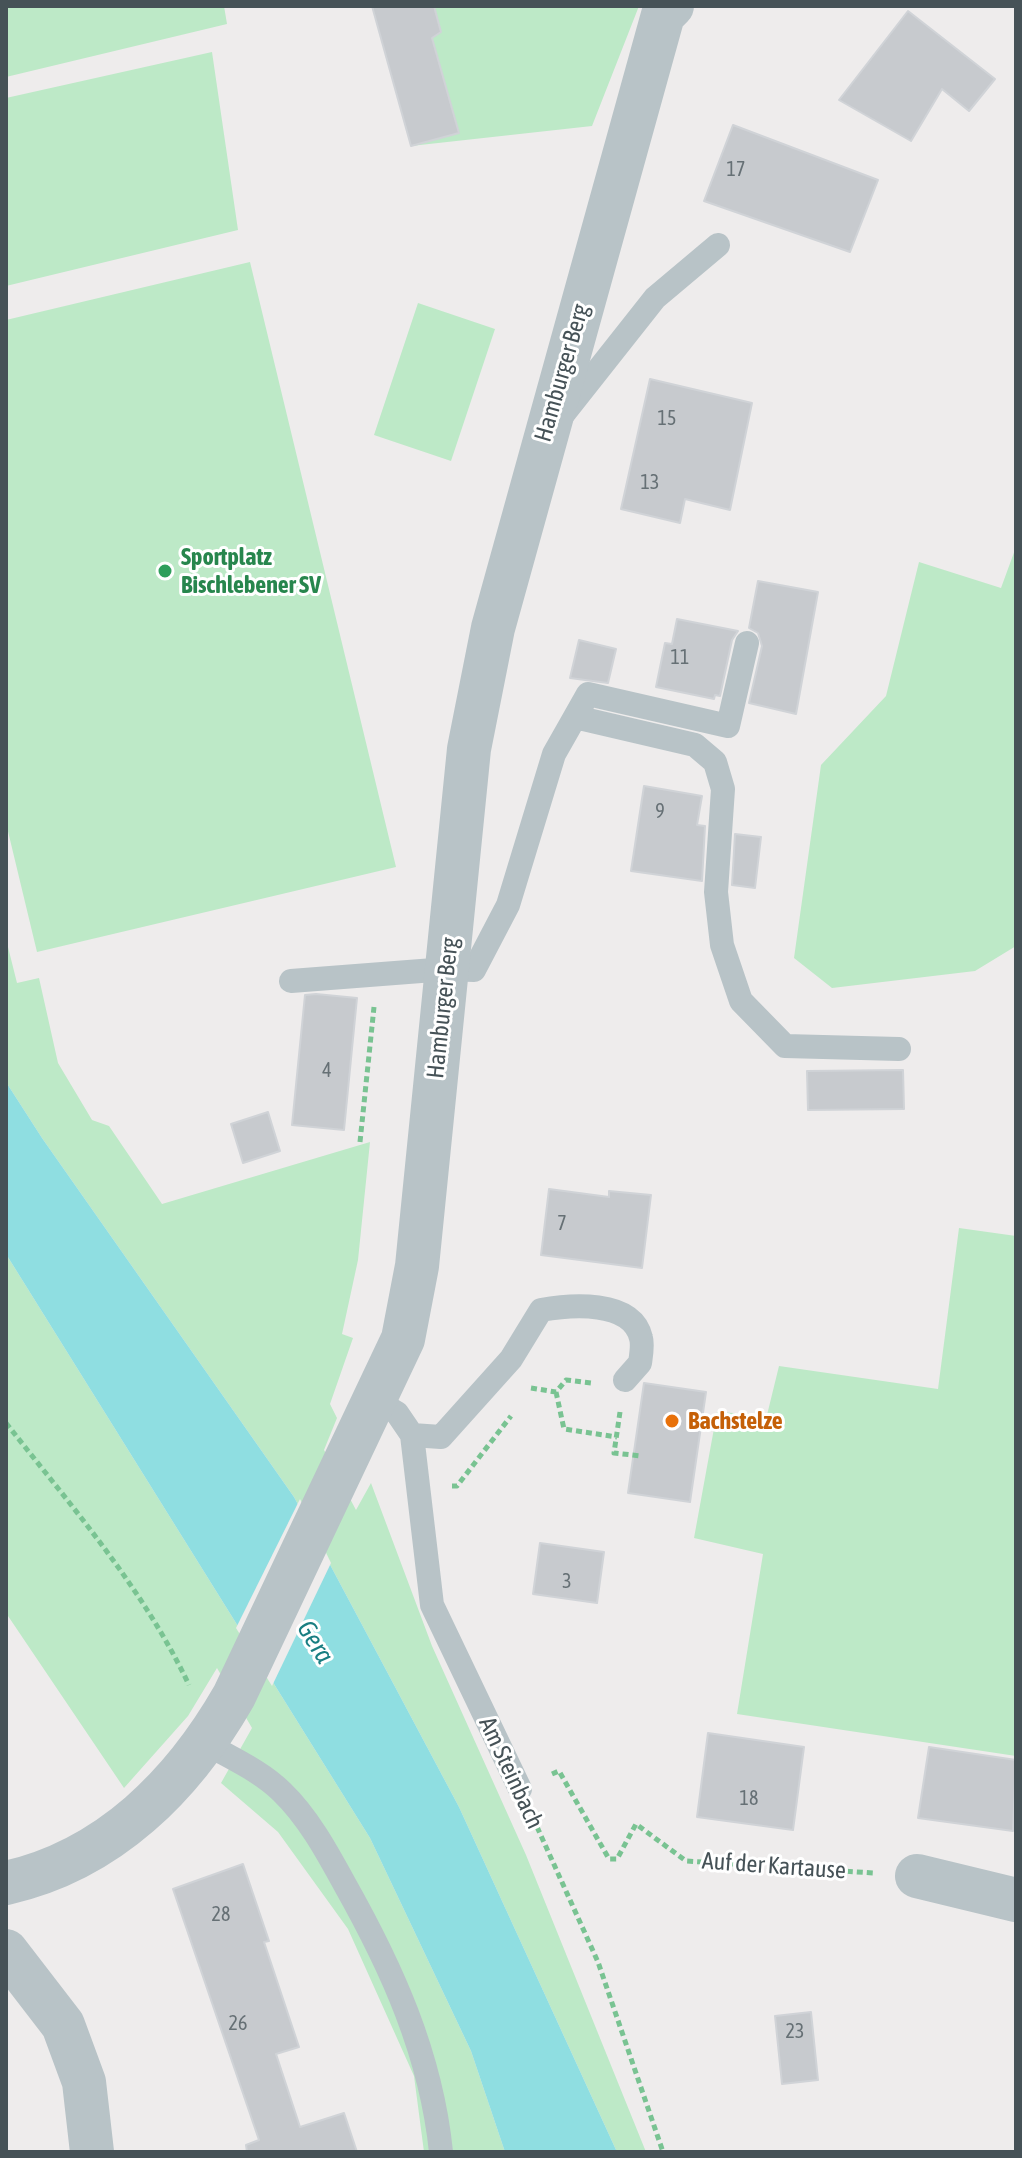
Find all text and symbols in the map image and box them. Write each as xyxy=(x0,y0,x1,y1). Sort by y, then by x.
house number: 17 xyxy=(727,158,745,182)
street label: Hamburger Berg xyxy=(529,301,595,445)
house number: 15 xyxy=(658,407,676,431)
house number: 13 xyxy=(641,471,659,495)
place label: Sportplatz Bischlebener SV xyxy=(181,543,321,599)
marker: Sportplatz Bischlebener SV xyxy=(156,562,174,580)
house number: 11 xyxy=(671,646,689,670)
house number: 9 xyxy=(655,800,665,824)
street label: Hamburger Berg xyxy=(421,936,465,1080)
house number: 4 xyxy=(322,1059,332,1083)
house number: 7 xyxy=(557,1212,567,1236)
place label: Bachstelze xyxy=(688,1407,783,1435)
marker: Bachstelze xyxy=(663,1412,681,1430)
house number: 3 xyxy=(562,1570,572,1594)
water label: Gera xyxy=(290,1615,340,1669)
street label: Am Steinbach xyxy=(473,1712,549,1834)
house number: 18 xyxy=(740,1787,758,1811)
street label: Auf der Kartause xyxy=(701,1847,847,1885)
house number: 28 xyxy=(212,1903,230,1927)
house number: 26 xyxy=(229,2012,247,2036)
house number: 23 xyxy=(786,2020,804,2044)

